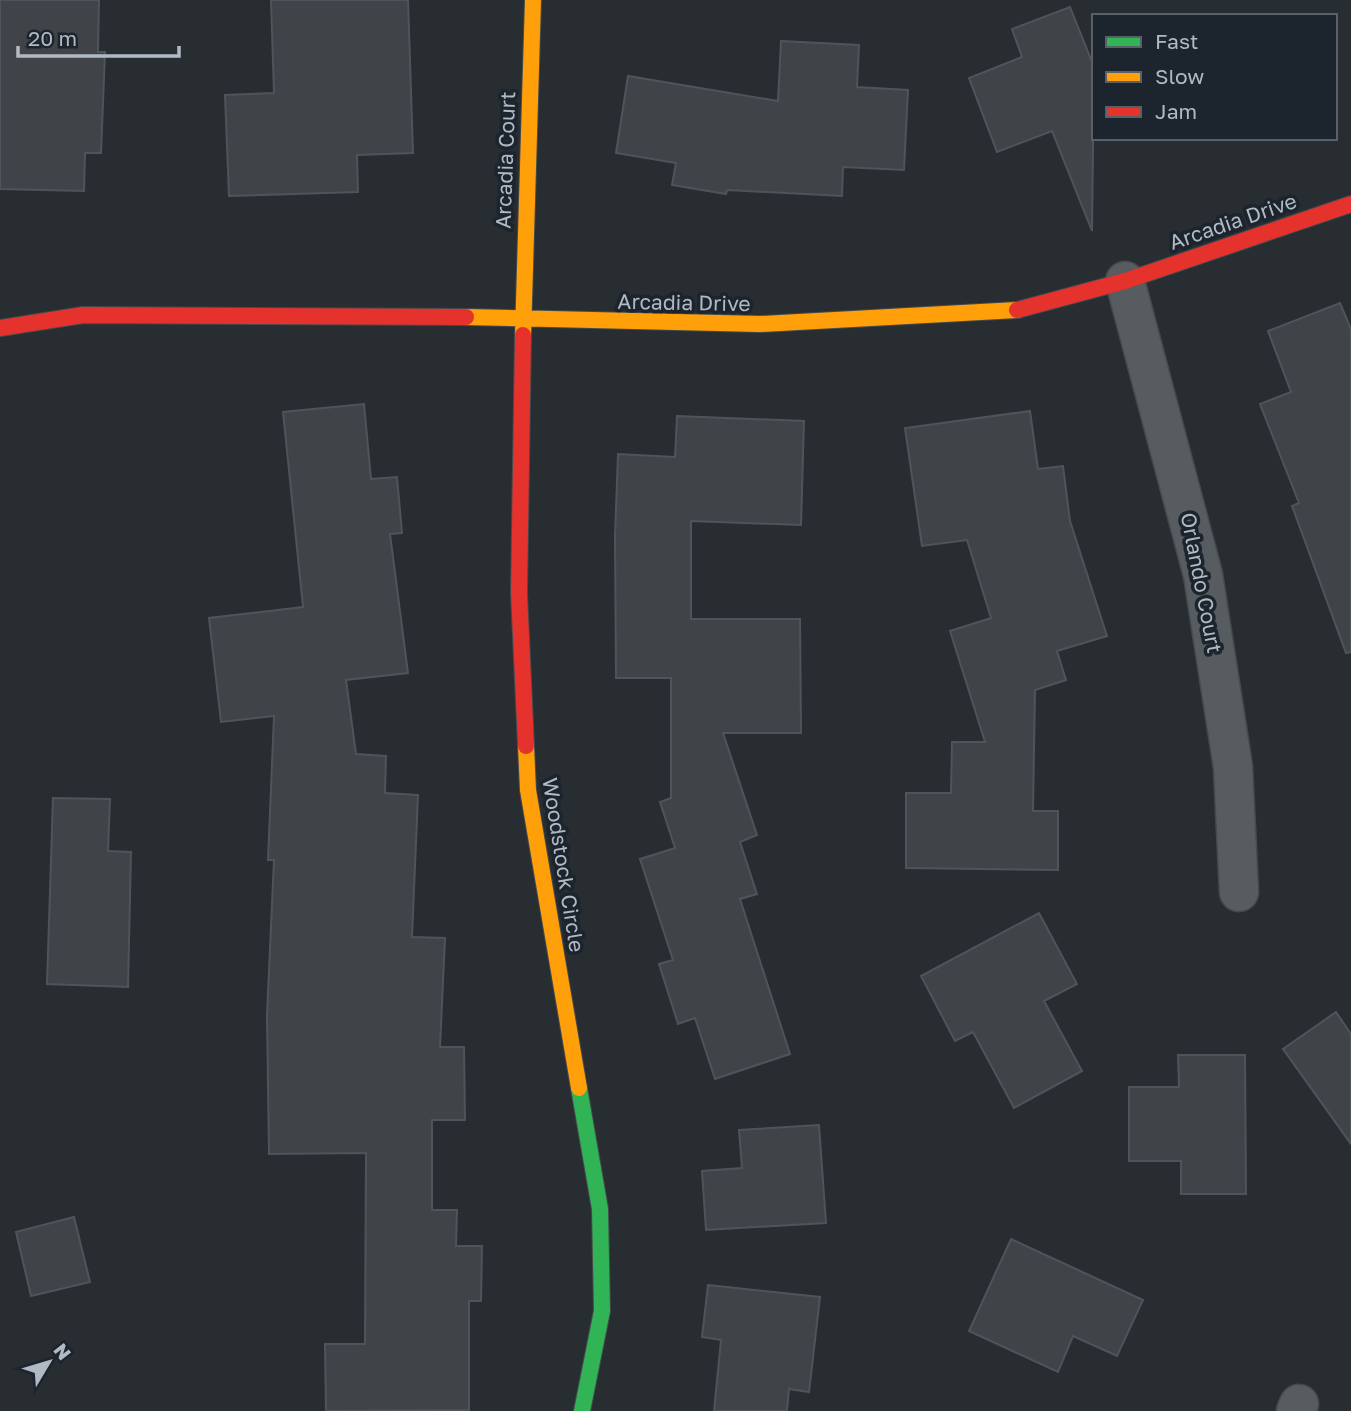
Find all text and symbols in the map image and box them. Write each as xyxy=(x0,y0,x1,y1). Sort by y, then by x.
scale bar xyxy=(18,14,178,58)
legend xyxy=(1092,14,1337,140)
text: 20 m xyxy=(28,25,77,51)
text: Fast xyxy=(1155,28,1198,54)
text: Slow xyxy=(1155,63,1204,89)
street label: Arcadia Court xyxy=(490,91,520,229)
text: Jam xyxy=(1155,98,1197,124)
street label: Arcadia Drive xyxy=(1166,187,1300,255)
street label: Arcadia Drive xyxy=(617,288,751,316)
street label: Orlando Court xyxy=(1176,510,1228,655)
street label: Woodstock Circle xyxy=(537,776,591,954)
north arrow xyxy=(14,1327,84,1397)
text: N xyxy=(49,1338,76,1364)

